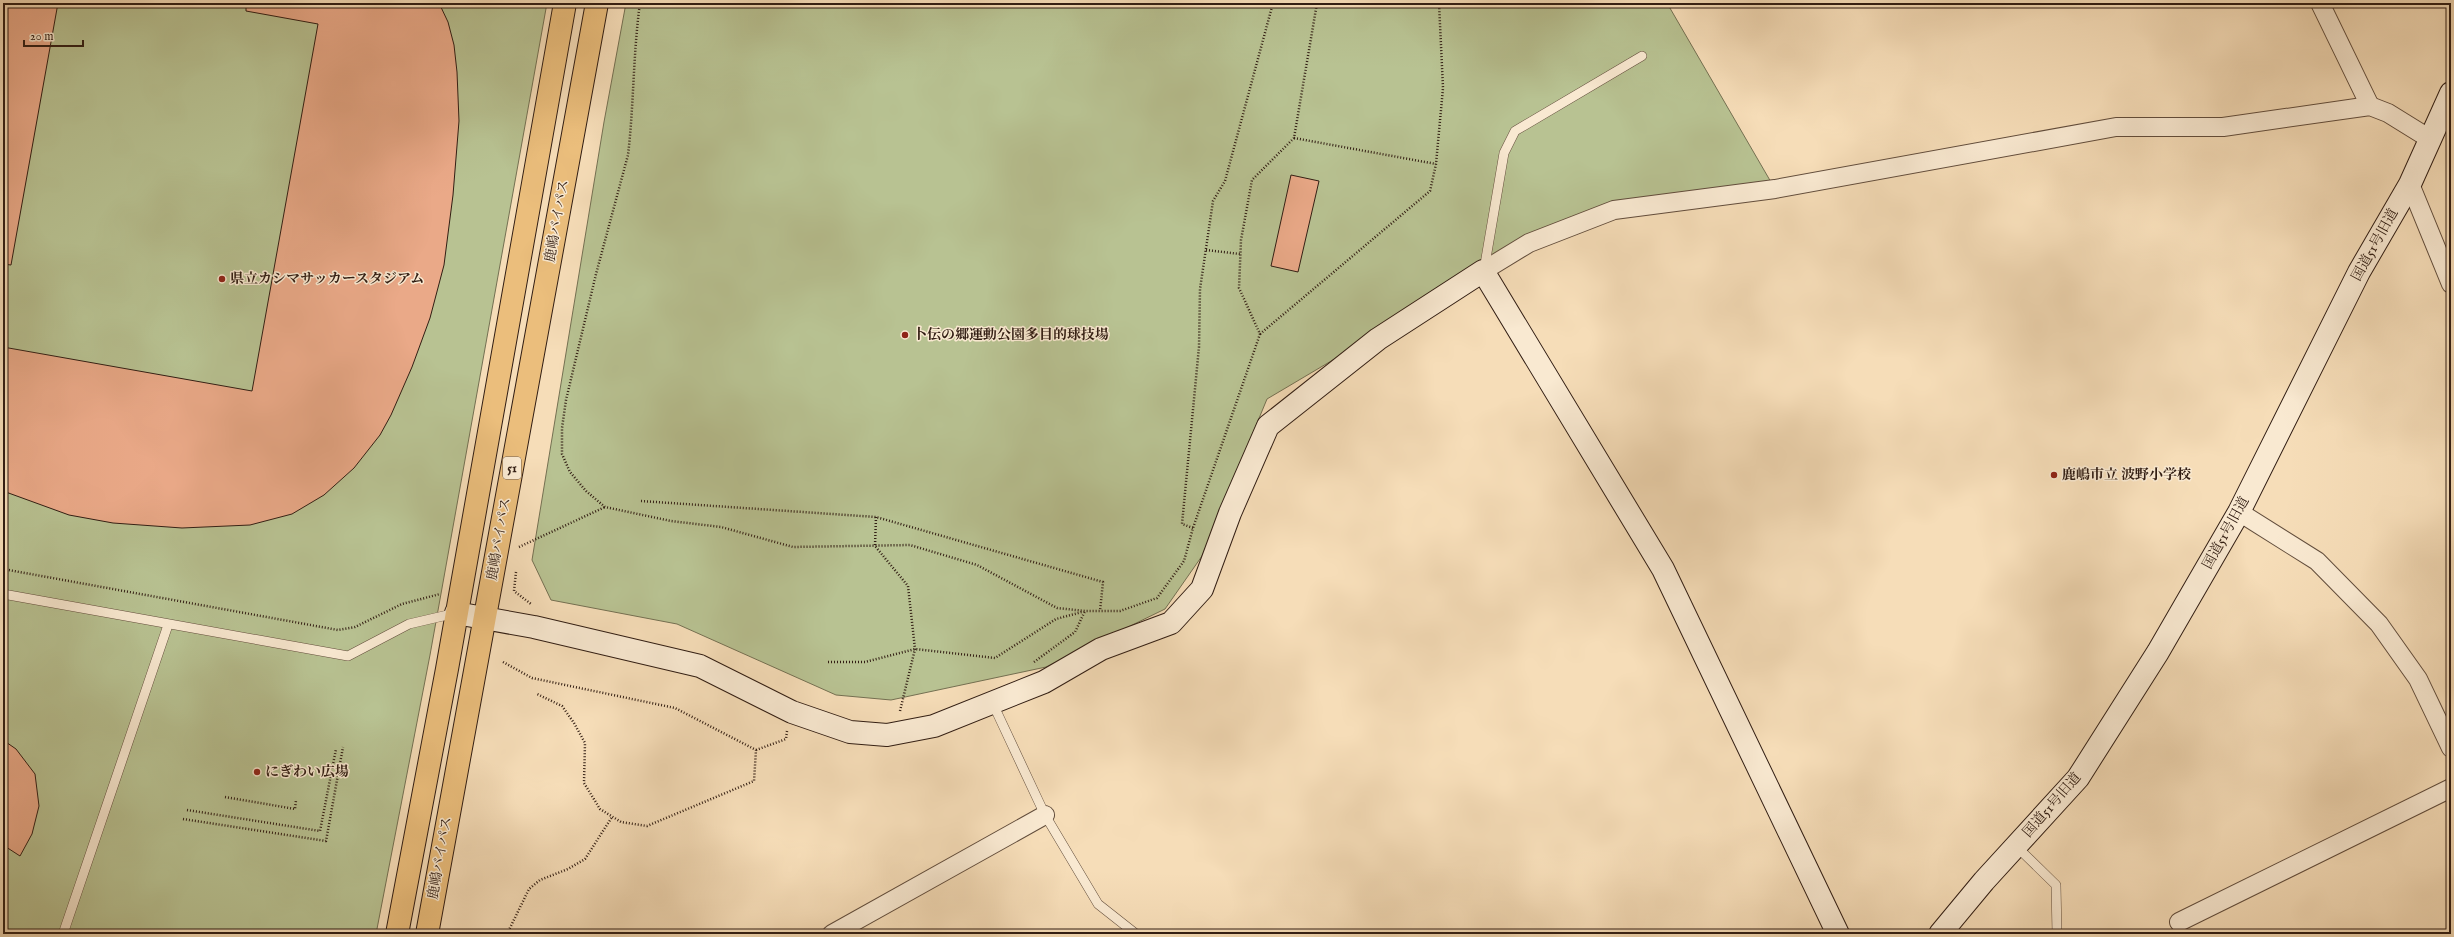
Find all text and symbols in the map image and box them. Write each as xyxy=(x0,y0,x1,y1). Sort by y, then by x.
scale bar xyxy=(24,22,83,48)
text: 20 m xyxy=(30,29,53,44)
street label: 鹿嶋バイパス xyxy=(541,178,573,264)
street label: 国道51号旧道 xyxy=(2348,206,2402,284)
place label: 県立カシマサッカースタジアム xyxy=(230,270,424,288)
marker: 県立カシマサッカースタジアム xyxy=(217,274,227,284)
place label: 卜伝の郷運動公園多目的球技場 xyxy=(913,326,1109,344)
marker: 卜伝の郷運動公園多目的球技場 xyxy=(900,330,910,340)
road number: 51 xyxy=(503,457,521,479)
place label: 鹿嶋市立 波野小学校 xyxy=(2062,466,2191,484)
marker: 鹿嶋市立 波野小学校 xyxy=(2049,470,2059,480)
street label: 国道51号旧道 xyxy=(2199,494,2253,572)
street label: 鹿嶋バイパス xyxy=(483,496,515,582)
place label: にぎわい広場 xyxy=(265,763,349,781)
marker: にぎわい広場 xyxy=(252,767,262,777)
street label: 国道51号旧道 xyxy=(2019,769,2085,841)
street label: 鹿嶋バイパス xyxy=(424,815,456,901)

